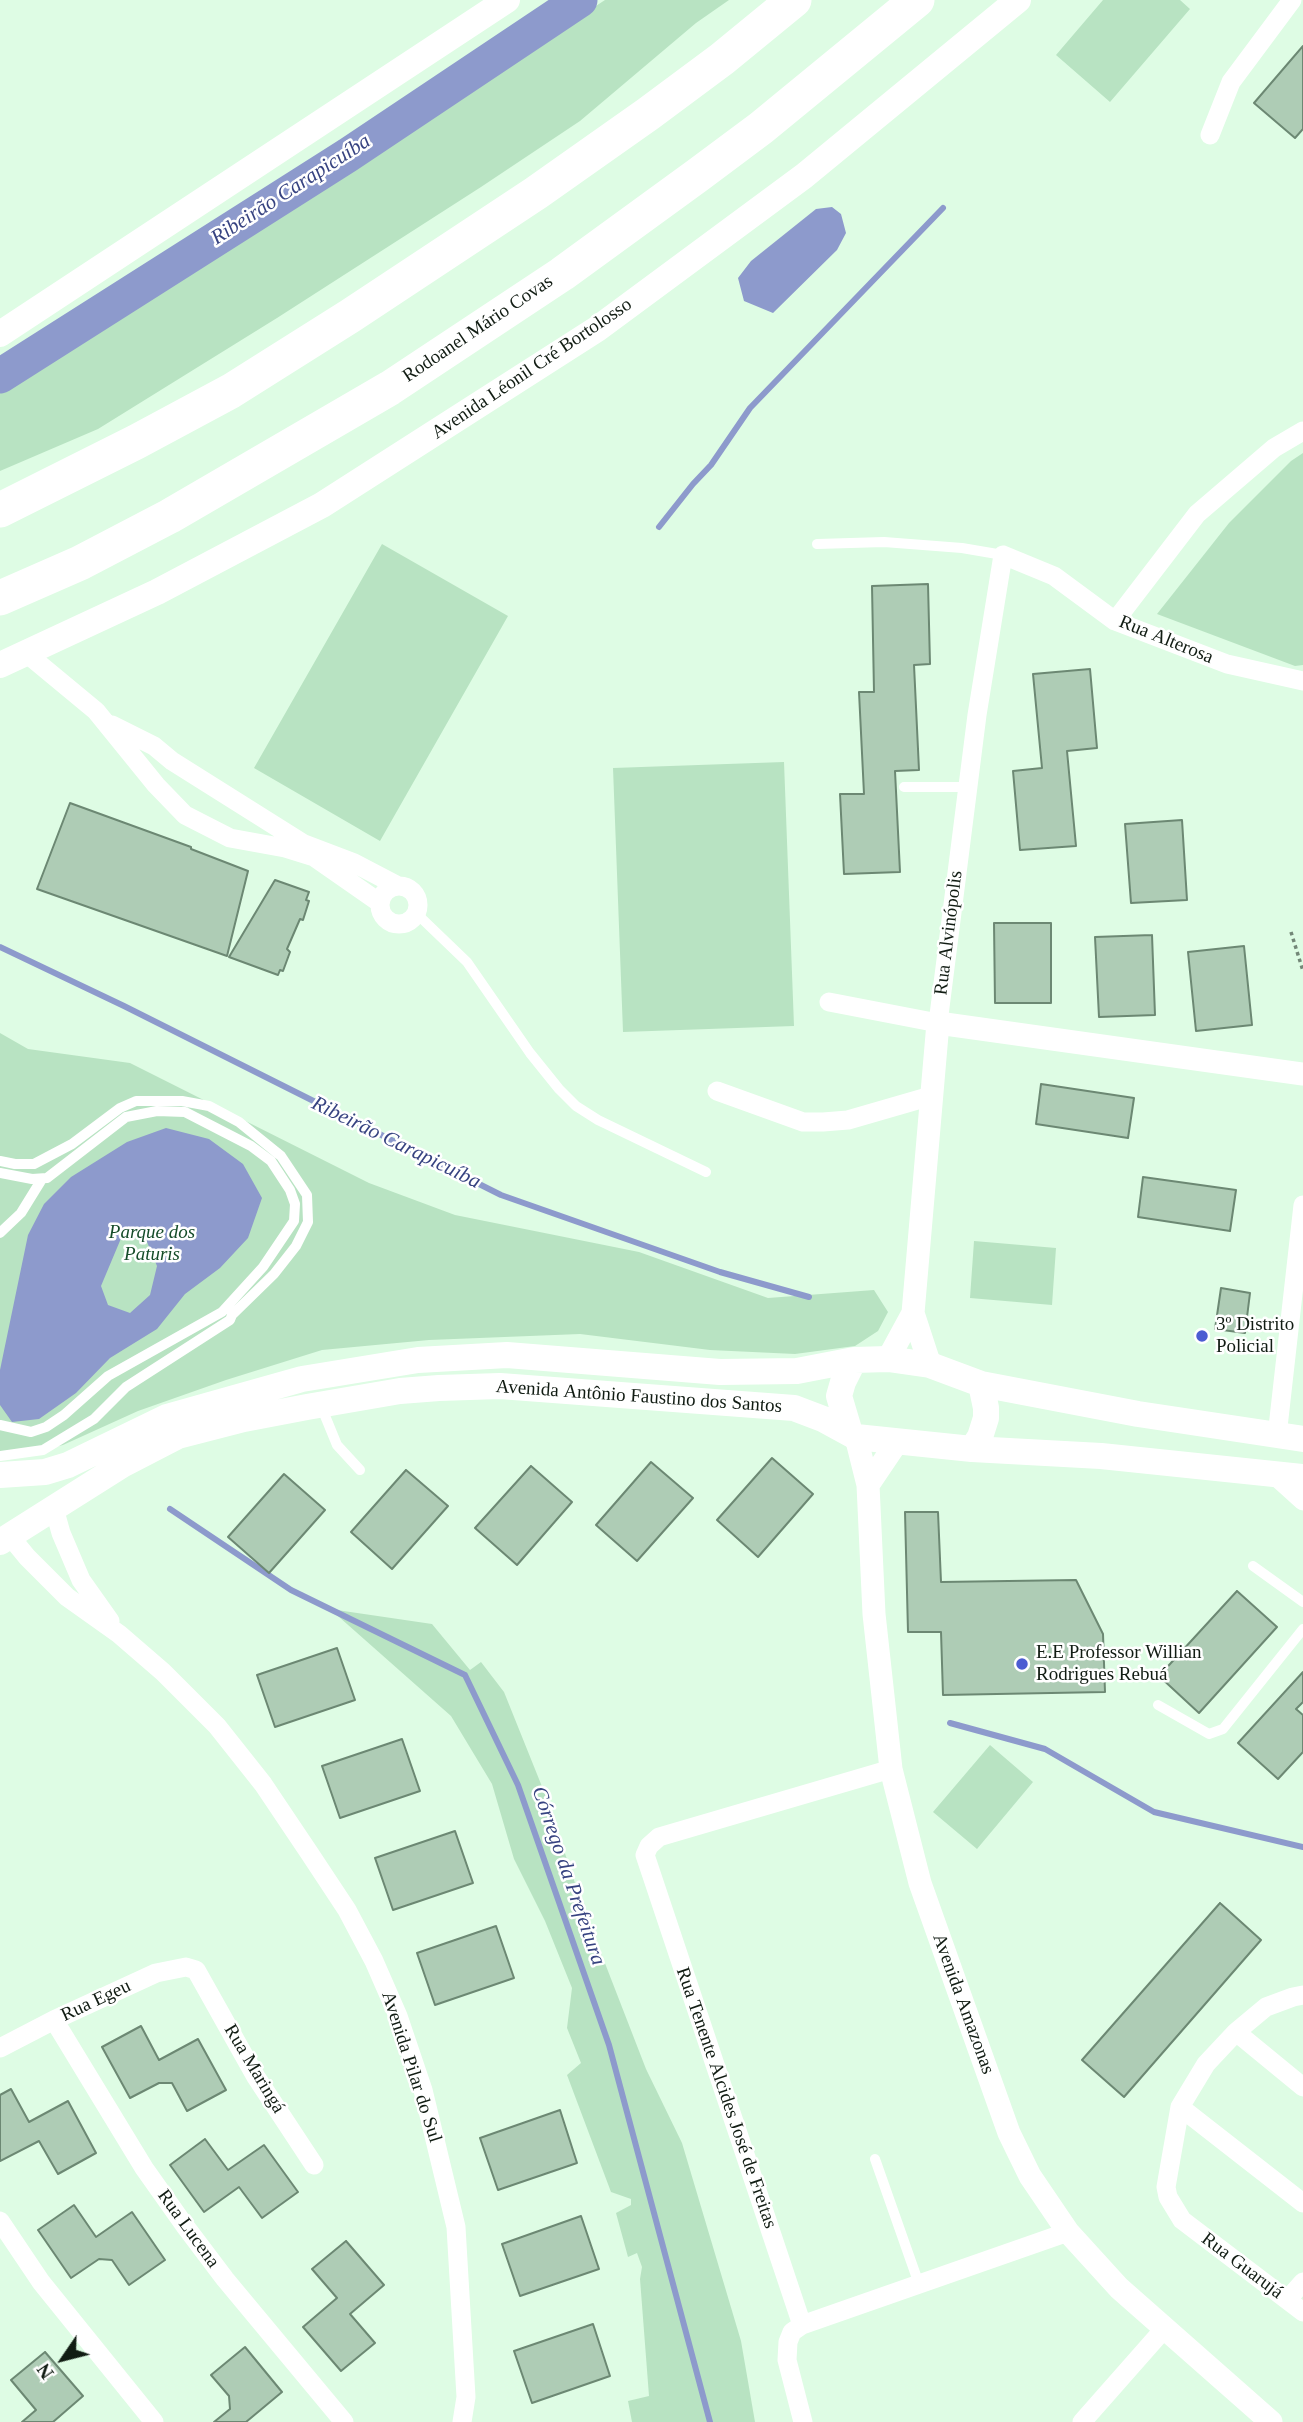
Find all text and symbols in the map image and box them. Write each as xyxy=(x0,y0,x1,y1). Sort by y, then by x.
water label: Ribeirão Carapicuíba xyxy=(207,129,375,251)
street label: Rodoanel Mário Covas xyxy=(399,270,557,388)
street label: Avenida Léonil Cré Bortolosso xyxy=(428,293,636,445)
street label: Rua Alterosa xyxy=(1115,611,1217,669)
street label: Rua Alvinópolis xyxy=(930,870,968,996)
water label: Ribeirão Carapicuíba xyxy=(307,1091,485,1195)
park label: Parque dos Paturis xyxy=(109,1222,195,1266)
place label: 3º Distrito Policial xyxy=(1216,1314,1294,1358)
marker: 3º Distrito Policial xyxy=(1194,1328,1210,1344)
street label: Avenida Antônio Faustino dos Santos xyxy=(495,1376,783,1418)
place label: E.E Professor Willian Rodrigues Rebuá xyxy=(1036,1642,1201,1686)
marker: E.E Professor Willian Rodrigues Rebuá xyxy=(1014,1656,1030,1672)
water label: Córrego da Prefeitura xyxy=(526,1783,610,1969)
street label: Avenida Amazonas xyxy=(927,1931,999,2077)
street label: Rua Tenente Alcides José de Freitas xyxy=(671,1964,781,2232)
street label: Rua Egeu xyxy=(57,1975,135,2027)
street label: Avenida Pilar do Sul xyxy=(376,1989,446,2145)
street label: Rua Maringá xyxy=(219,2020,289,2118)
street label: Rua Lucena xyxy=(152,2185,224,2273)
street label: Rua Guarujá xyxy=(1197,2228,1287,2304)
north arrow xyxy=(28,2324,98,2394)
text: N xyxy=(33,2360,58,2383)

